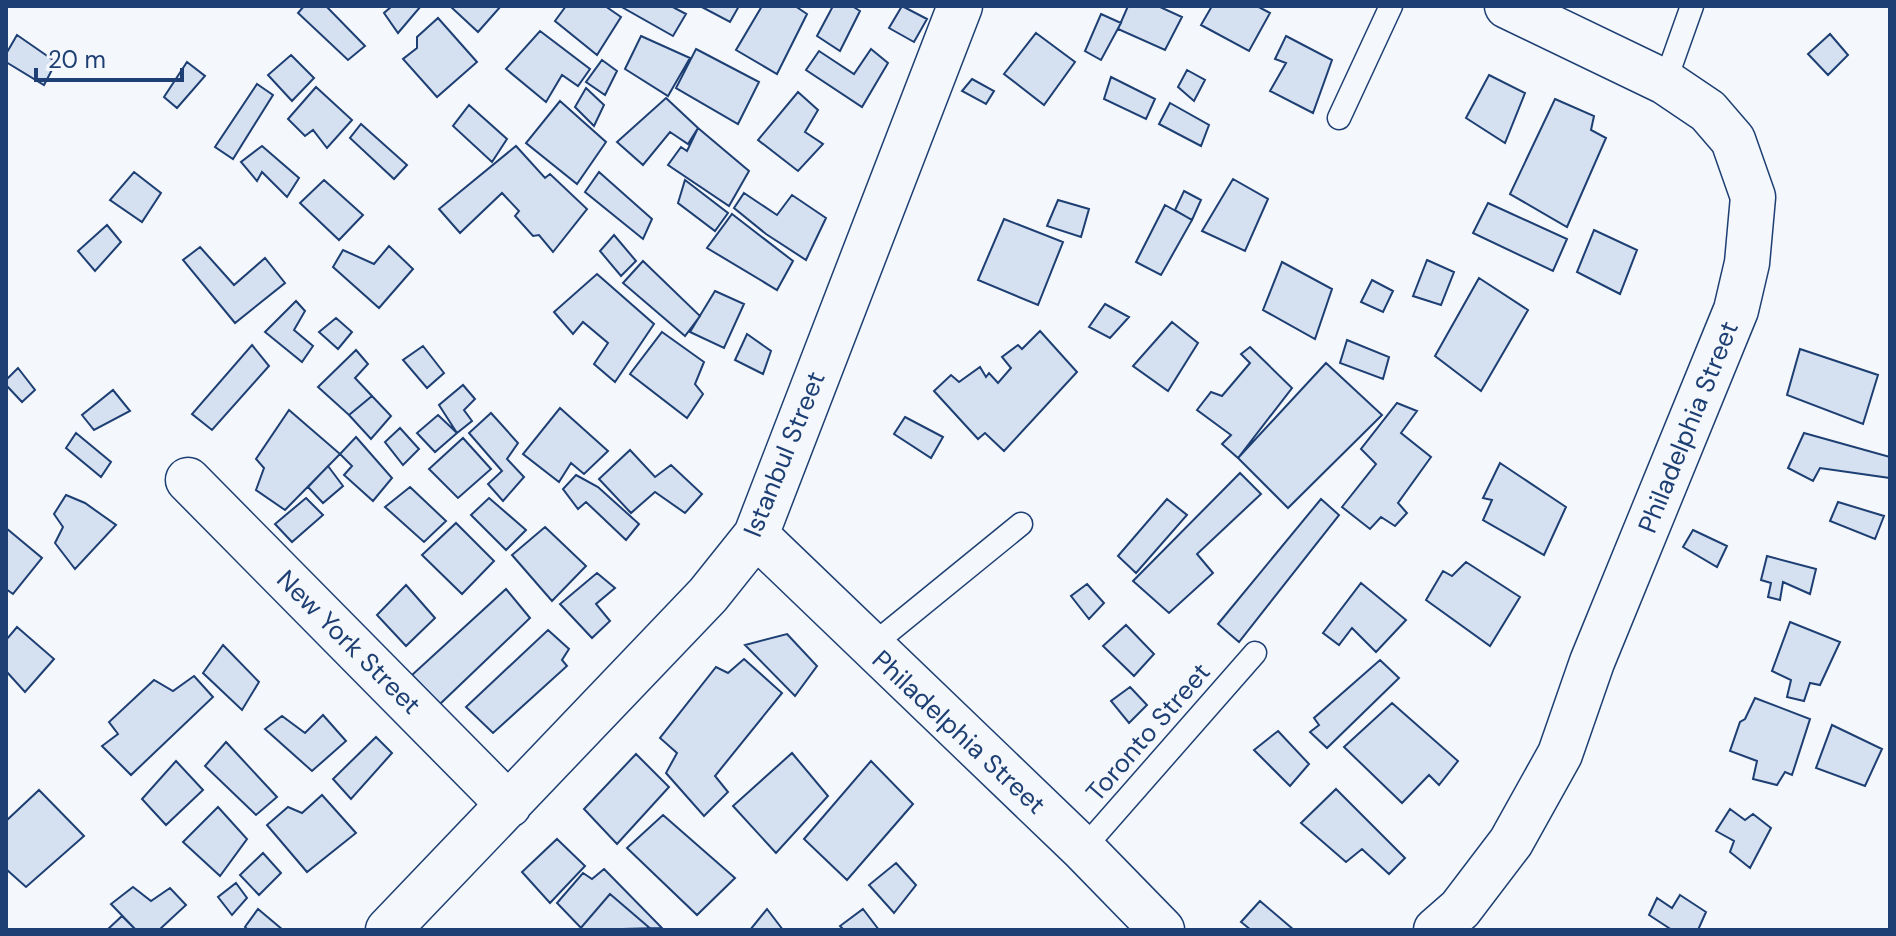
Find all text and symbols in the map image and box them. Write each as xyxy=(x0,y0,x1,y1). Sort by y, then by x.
scale bar xyxy=(36,32,182,82)
text: 20 m xyxy=(48,44,106,75)
street label: Philadelphia Street xyxy=(1630,316,1746,538)
street label: Istanbul Street xyxy=(735,366,833,542)
street label: New York Street xyxy=(270,563,428,721)
street label: Philadelphia Street xyxy=(865,643,1053,821)
street label: Toronto Street xyxy=(1078,656,1218,808)

